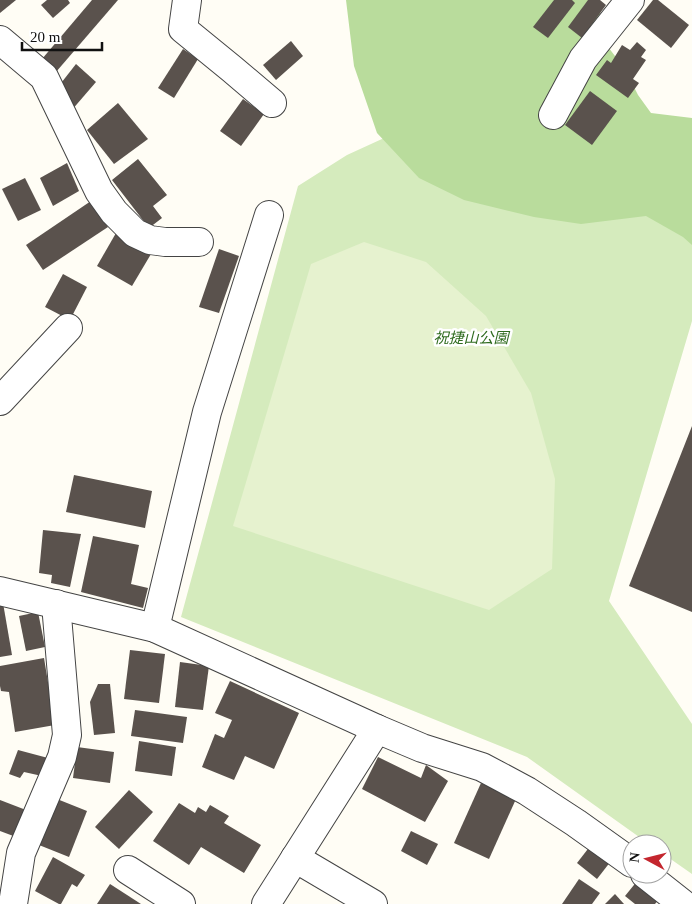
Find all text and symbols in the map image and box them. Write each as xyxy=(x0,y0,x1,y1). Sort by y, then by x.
scale bar xyxy=(22,20,102,52)
text: 20 m xyxy=(30,29,61,45)
park label: 祝捷山公園 xyxy=(433,330,510,346)
north arrow xyxy=(622,834,672,884)
text: N xyxy=(627,852,643,863)

